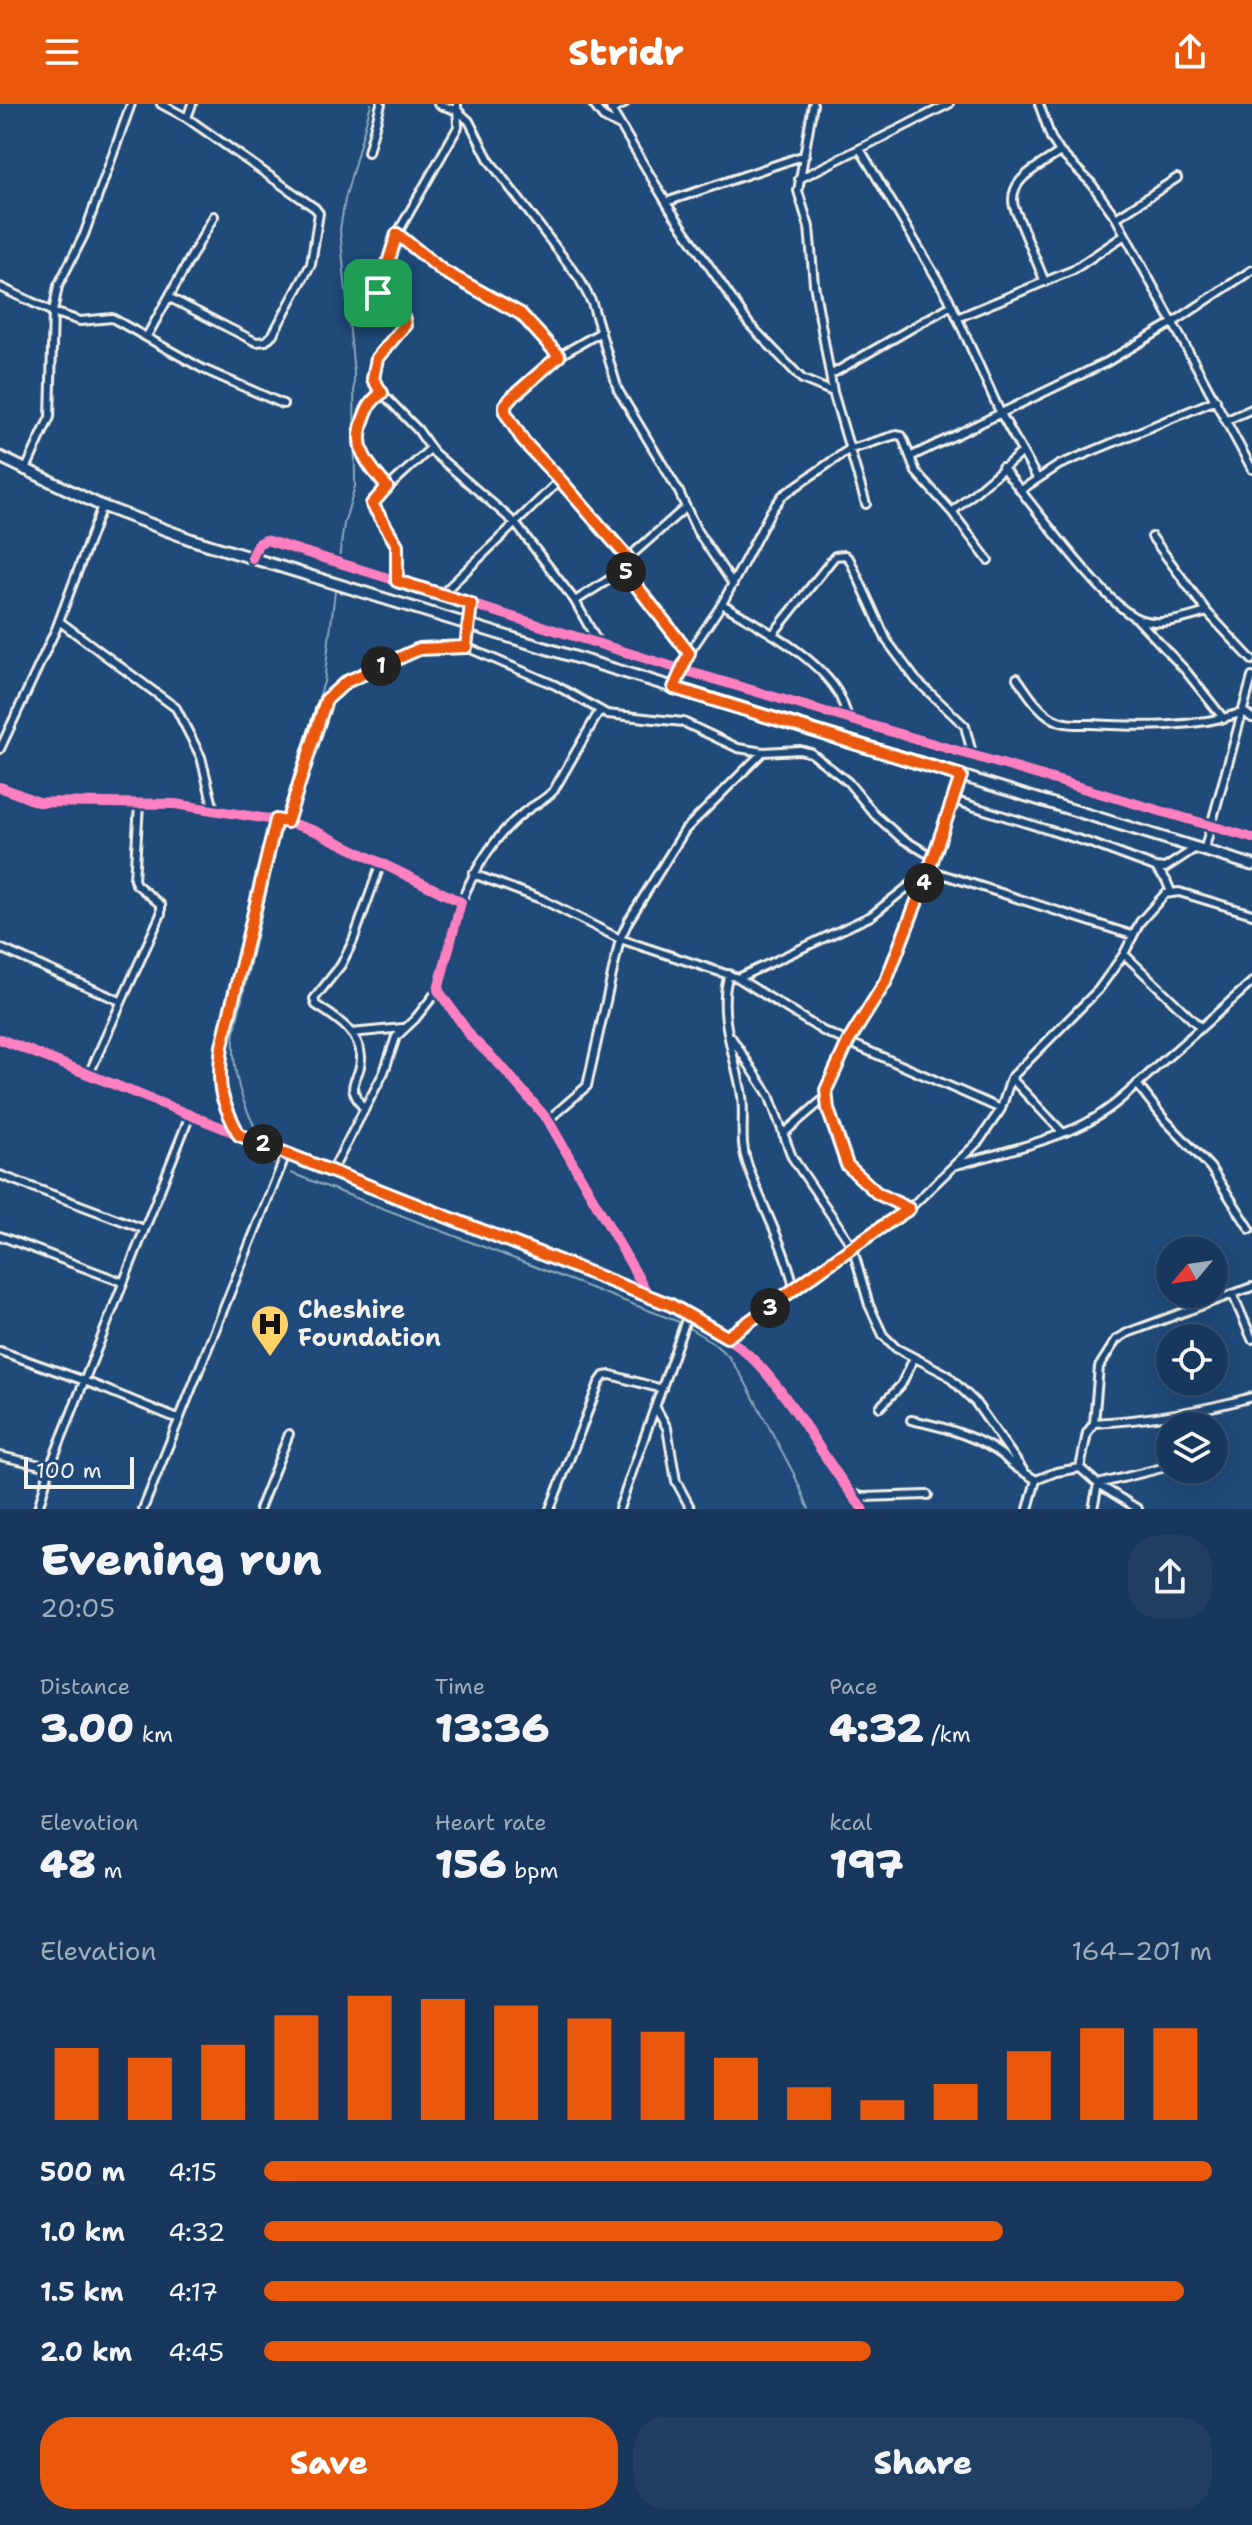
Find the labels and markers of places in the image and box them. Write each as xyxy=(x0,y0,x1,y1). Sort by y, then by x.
pin xyxy=(344,259,412,327)
pin: 5 xyxy=(606,552,646,592)
pin: 1 xyxy=(361,646,401,686)
pin: 4 xyxy=(904,863,944,903)
pin: 2 xyxy=(243,1124,283,1164)
pin: 3 xyxy=(750,1288,790,1328)
place label: Cheshire Foundation xyxy=(298,1294,441,1354)
hospital icon: Cheshire Foundation xyxy=(249,1303,291,1358)

